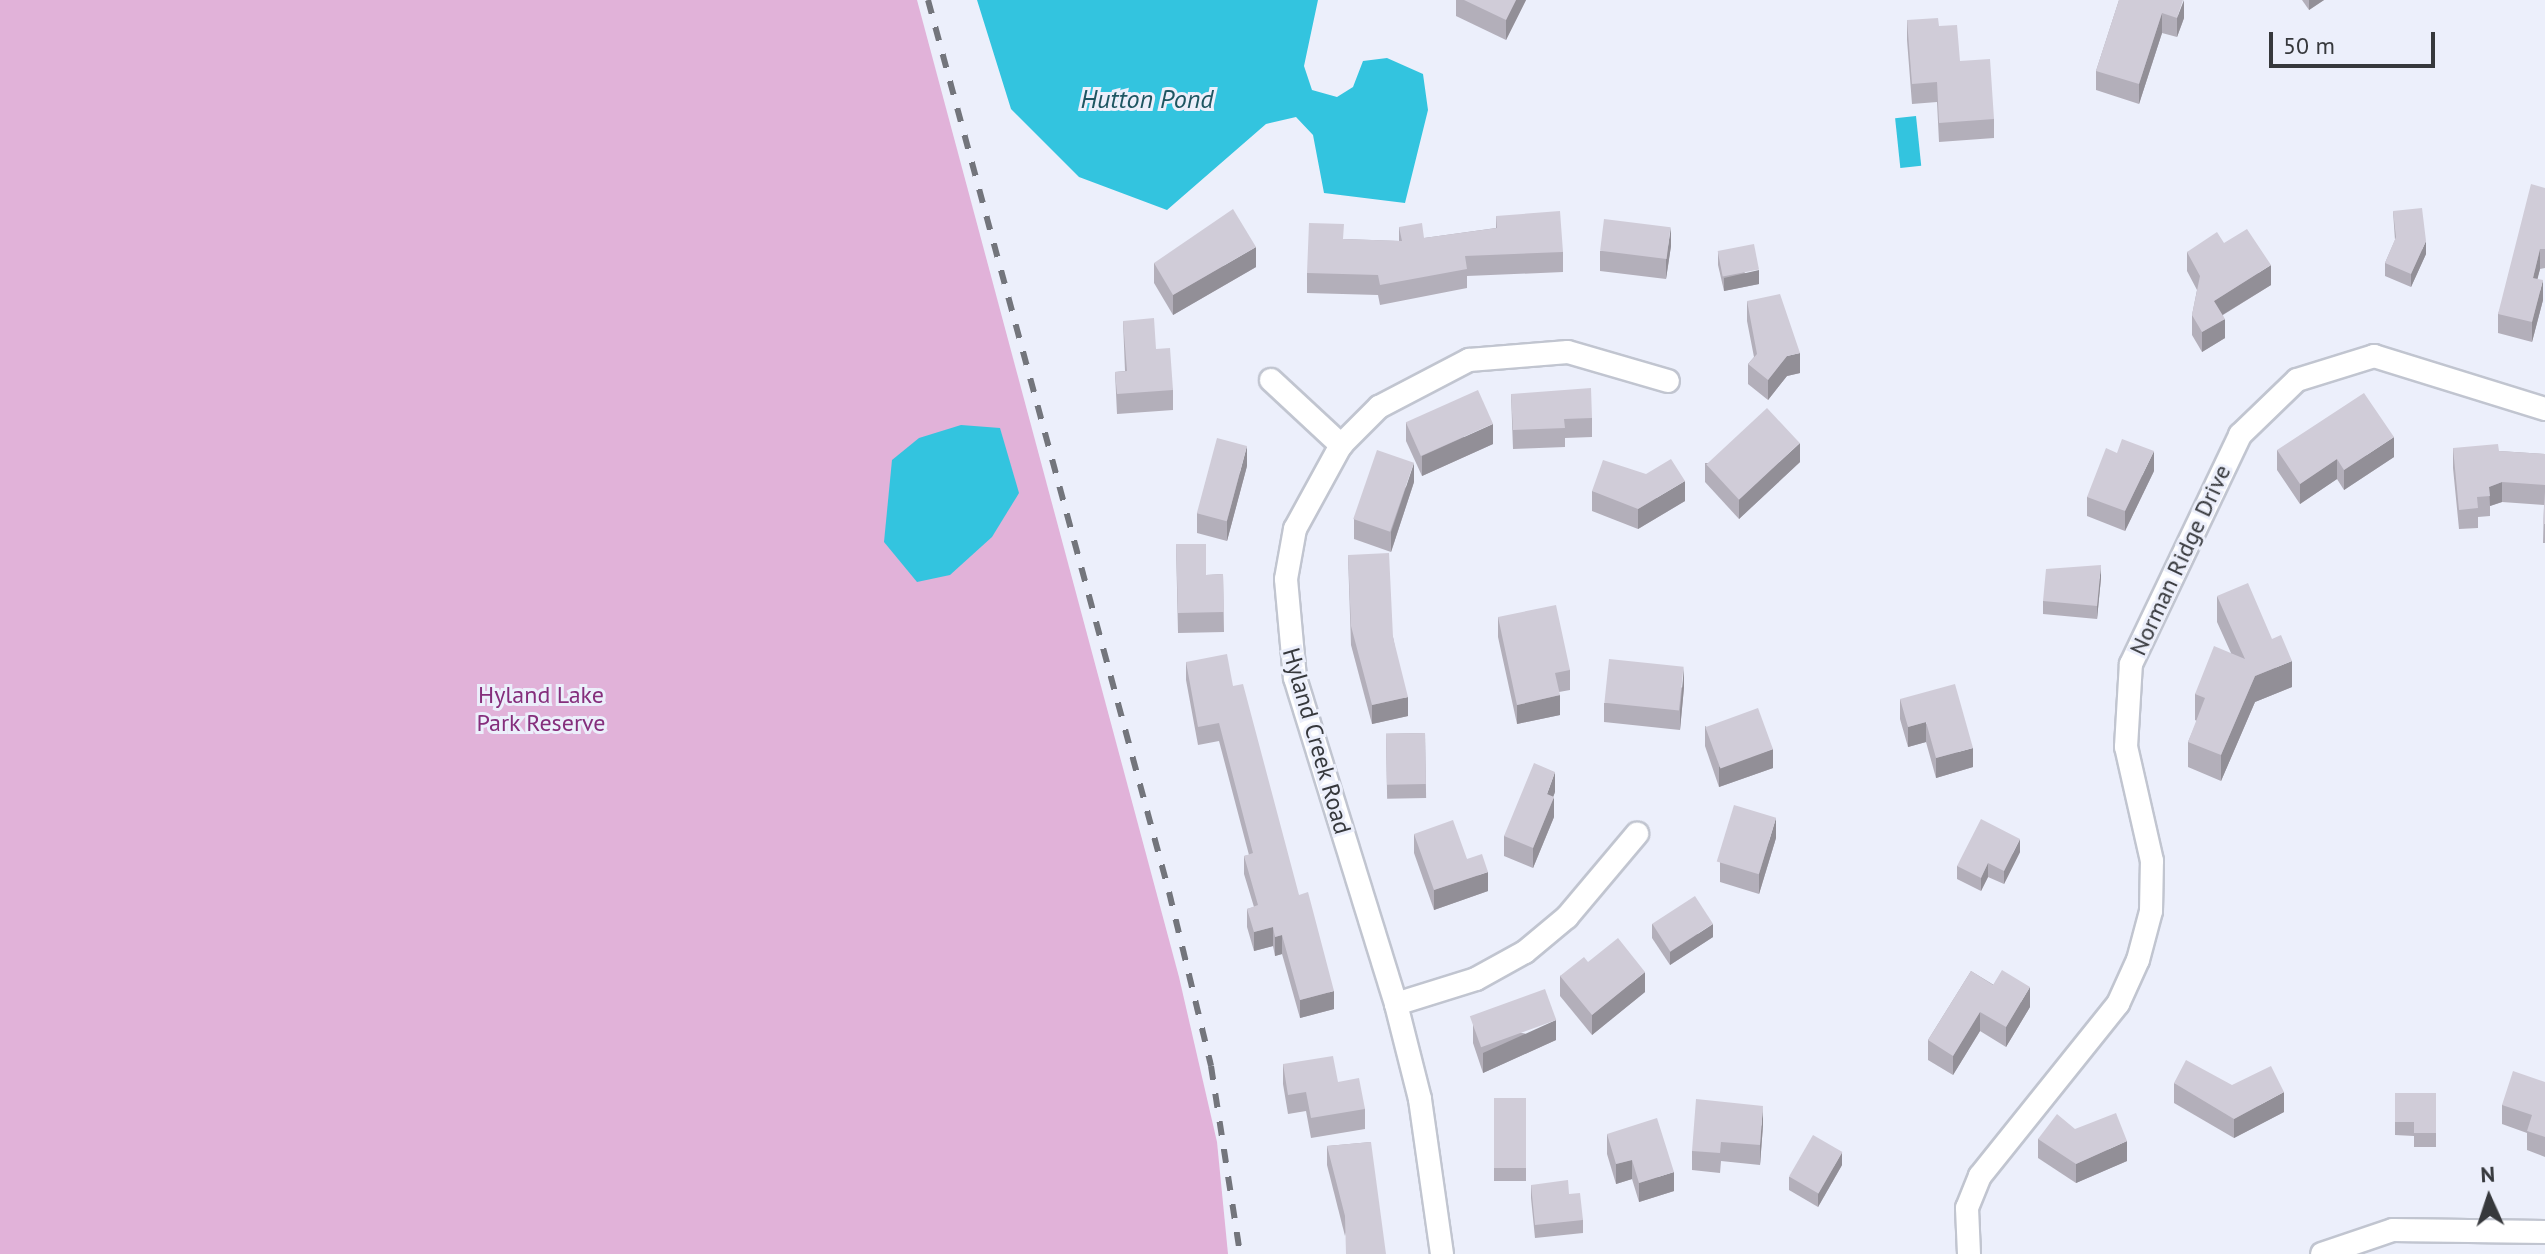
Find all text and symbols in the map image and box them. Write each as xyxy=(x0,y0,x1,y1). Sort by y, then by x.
scale bar xyxy=(2273,16,2439,66)
text: 50 m xyxy=(2283,30,2335,61)
water label: Hutton Pond xyxy=(1080,83,1214,115)
street label: Norman Ridge Drive xyxy=(2123,460,2237,660)
street label: Hyland Creek Road xyxy=(1277,644,1357,838)
park label: Hyland Lake Park Reserve xyxy=(476,681,606,737)
north arrow xyxy=(2449,1158,2529,1238)
text: N xyxy=(2480,1160,2496,1188)

